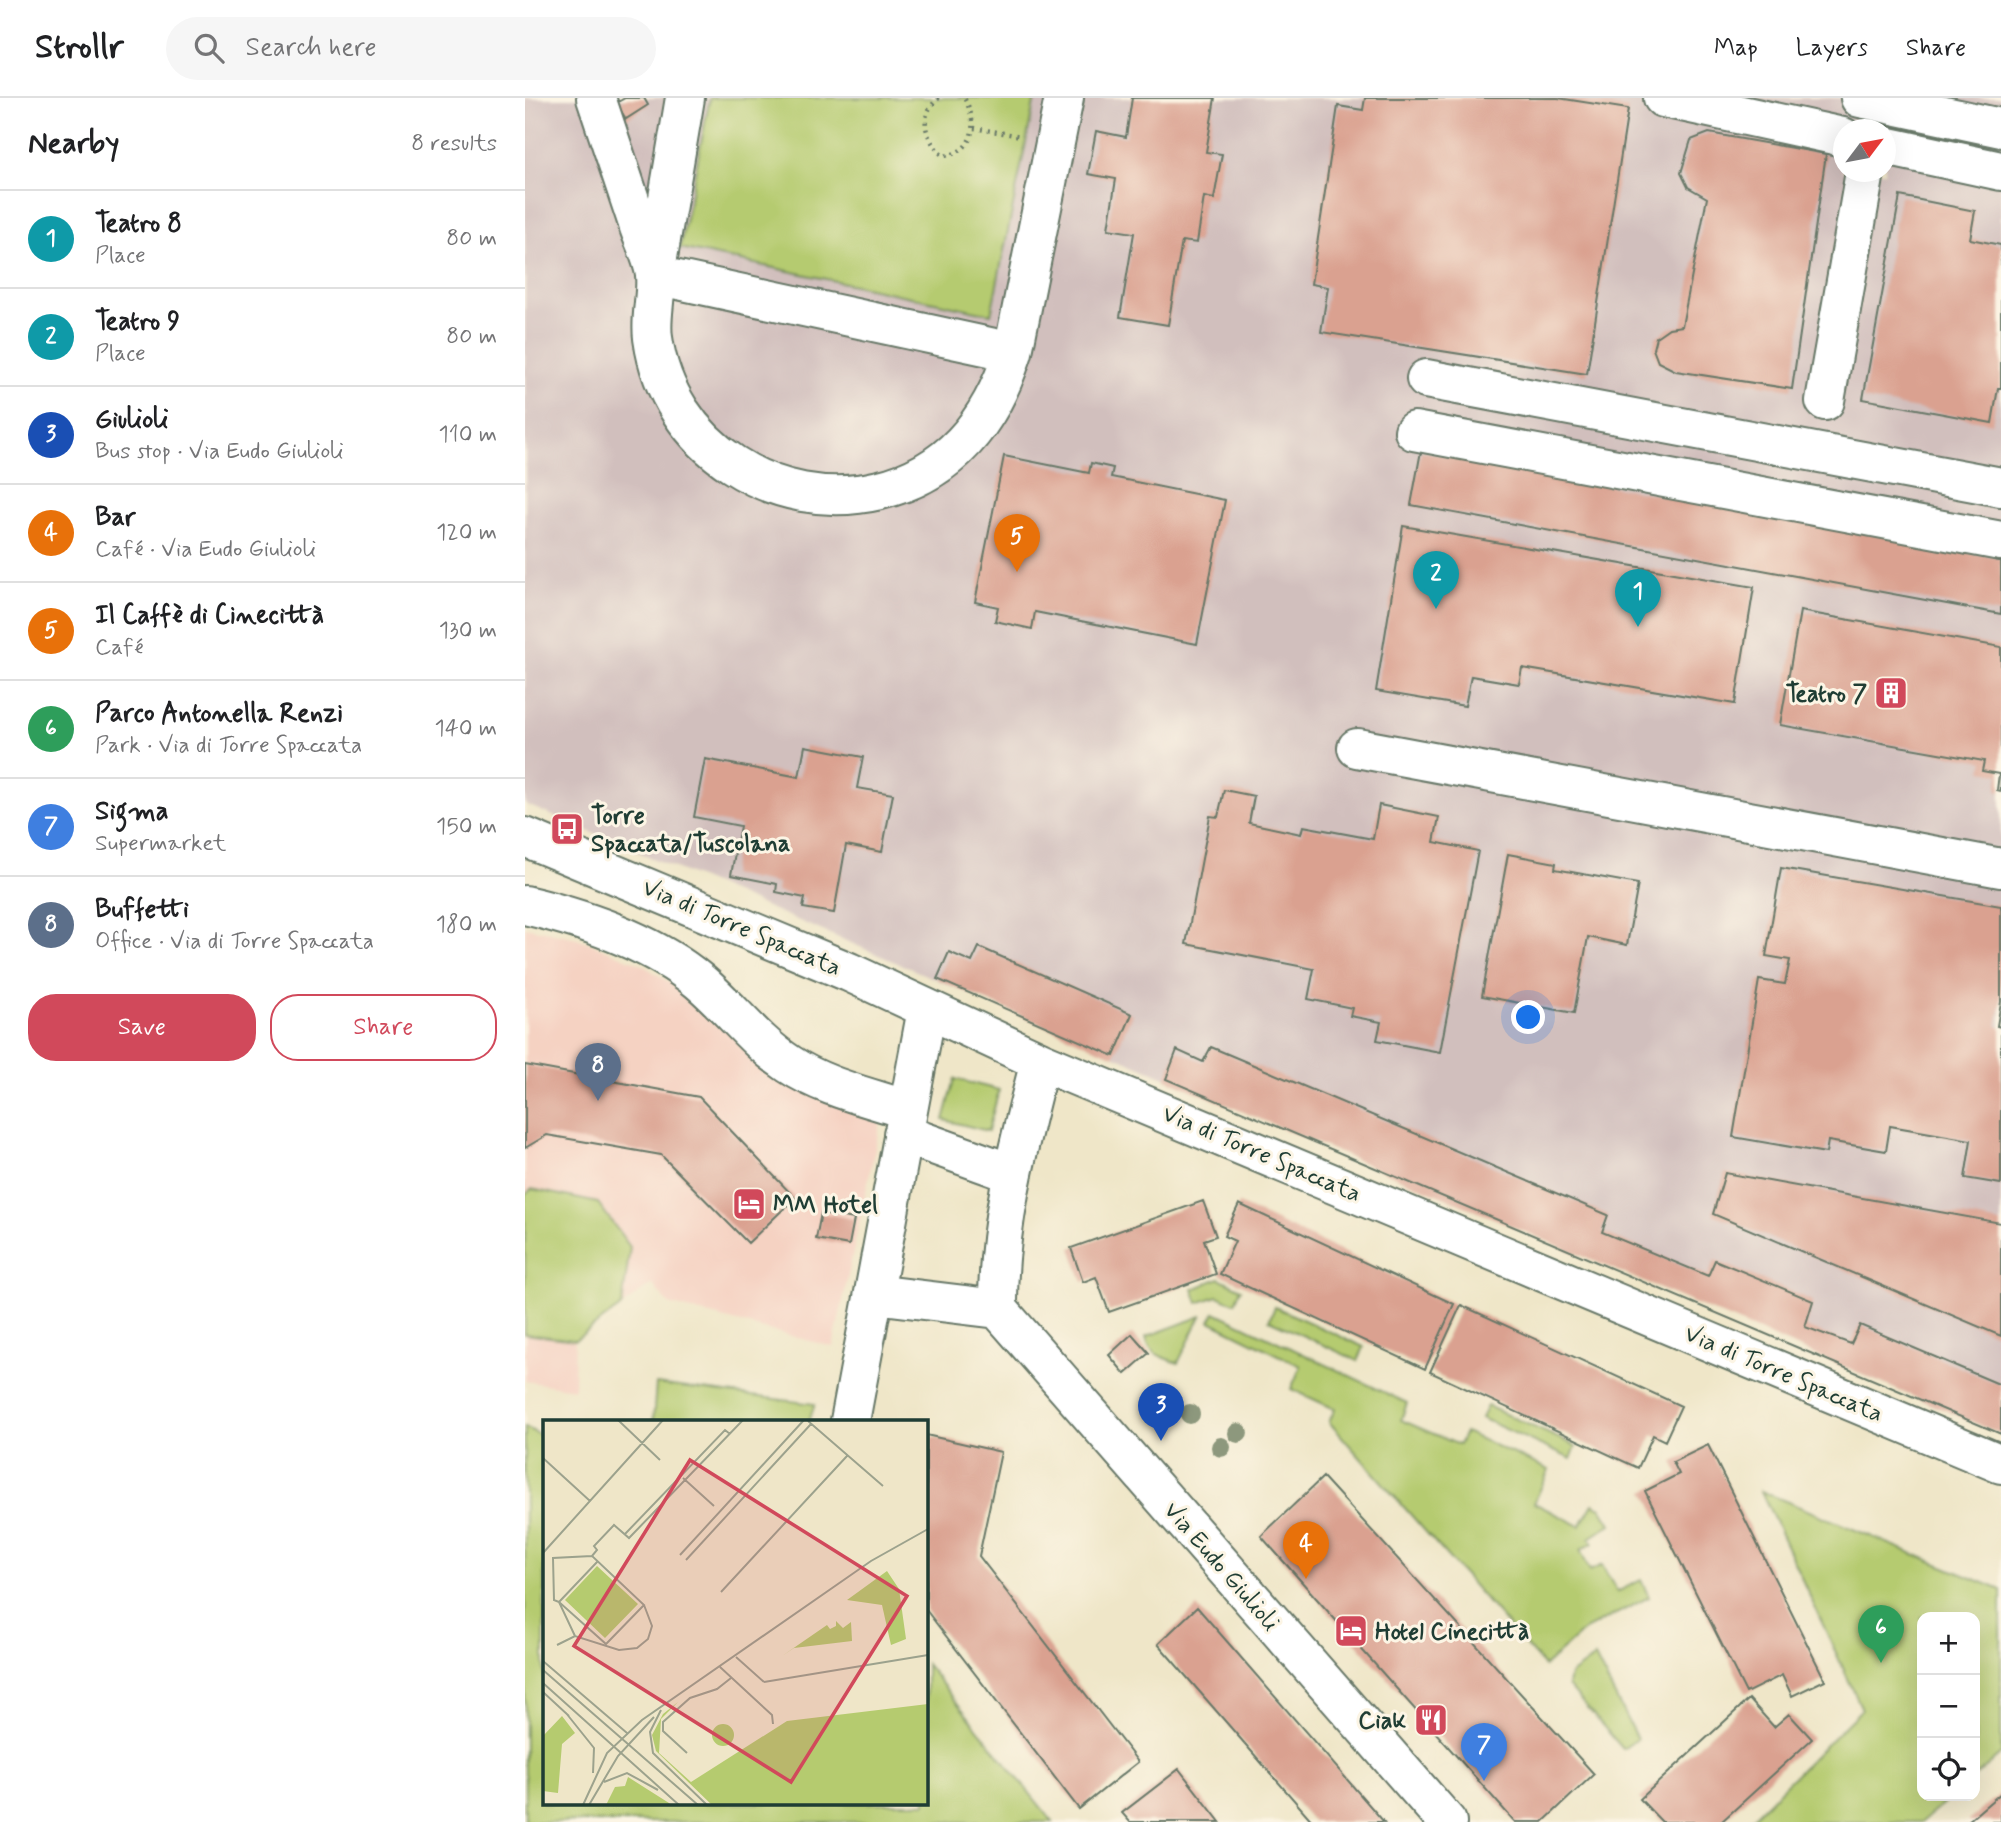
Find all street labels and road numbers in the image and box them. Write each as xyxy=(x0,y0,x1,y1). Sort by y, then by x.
street label: Via di Torre Spaccata xyxy=(637,873,845,984)
street label: Via di Torre Spaccata xyxy=(1157,1099,1365,1210)
street label: Via di Torre Spaccata xyxy=(1679,1319,1887,1430)
street label: Via Eudo Giulioli xyxy=(1156,1496,1286,1638)

